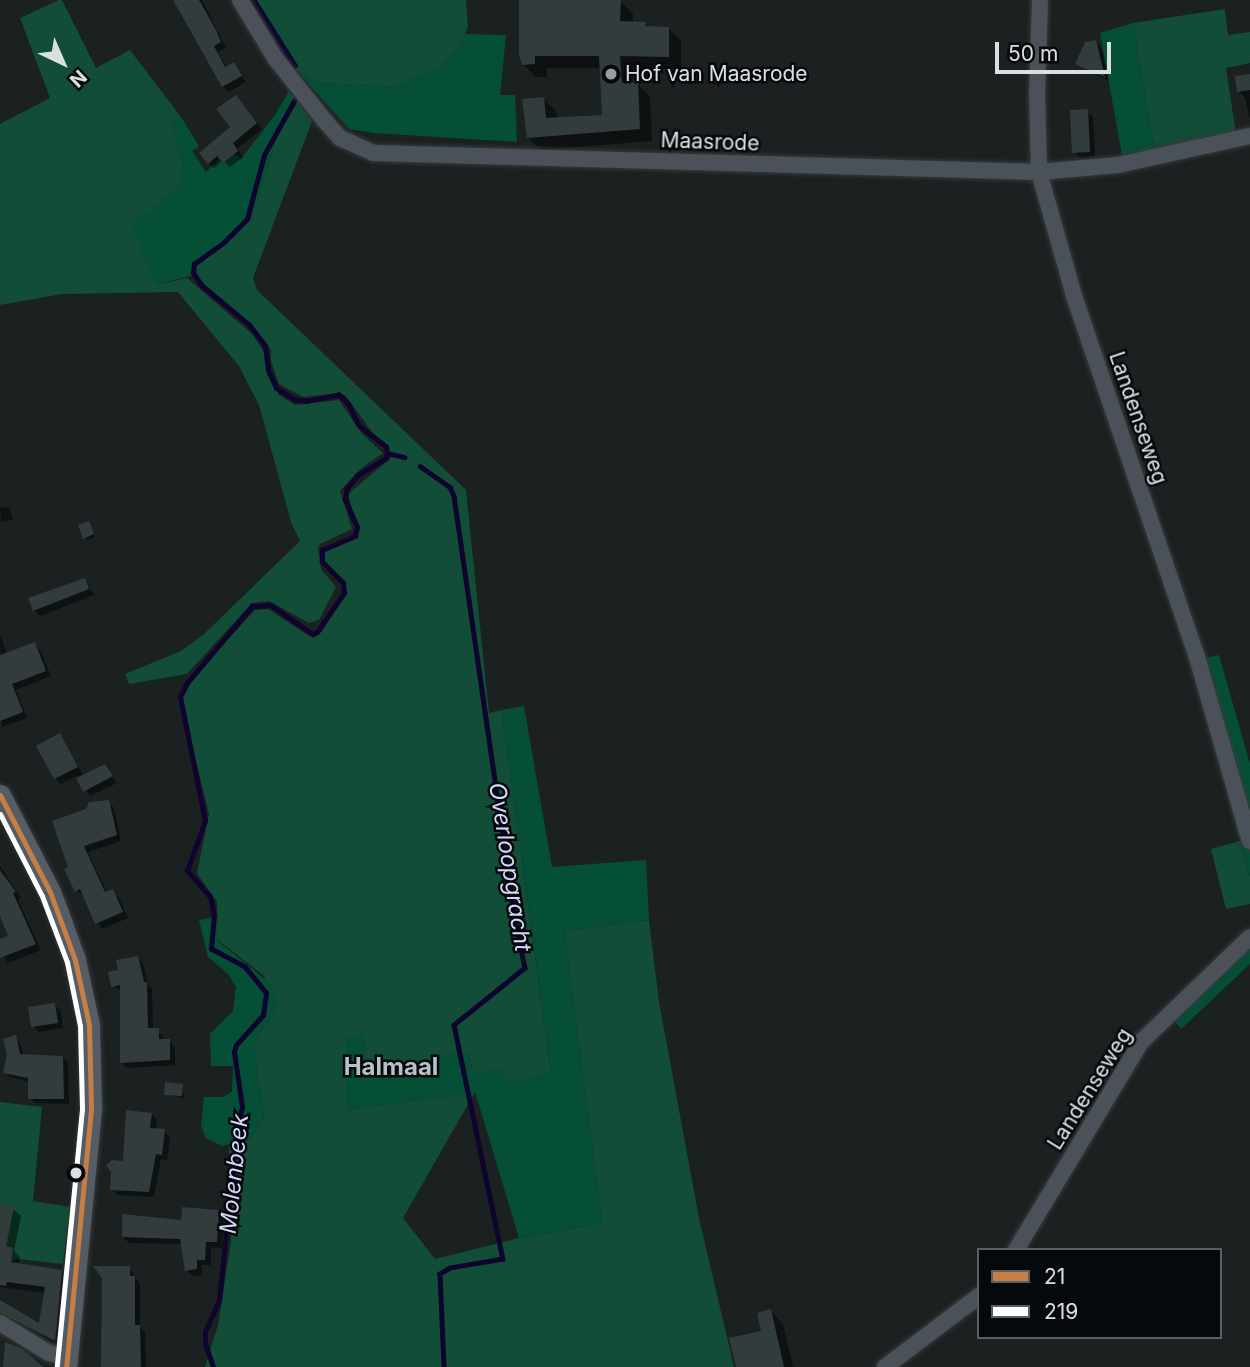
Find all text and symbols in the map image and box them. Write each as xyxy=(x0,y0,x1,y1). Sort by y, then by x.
north arrow xyxy=(28,28,98,98)
scale bar xyxy=(998,28,1114,72)
text: 50 m xyxy=(1008,41,1058,66)
place label: Hof van Maasrode xyxy=(625,61,808,87)
text: N xyxy=(65,65,91,92)
marker: Hof van Maasrode xyxy=(603,66,619,82)
street label: Maasrode xyxy=(660,128,760,156)
street label: Landenseweg xyxy=(1104,348,1172,488)
water label: Overloopgracht xyxy=(483,781,537,953)
street label: Landenseweg xyxy=(1043,1024,1137,1154)
district label: Halmaal xyxy=(344,1053,438,1081)
water label: Molenbeek xyxy=(214,1113,254,1235)
unlabelled marker xyxy=(69,1166,83,1180)
legend xyxy=(977,1248,1222,1339)
text: 21 xyxy=(1044,1264,1065,1289)
text: 219 xyxy=(1044,1299,1078,1324)

